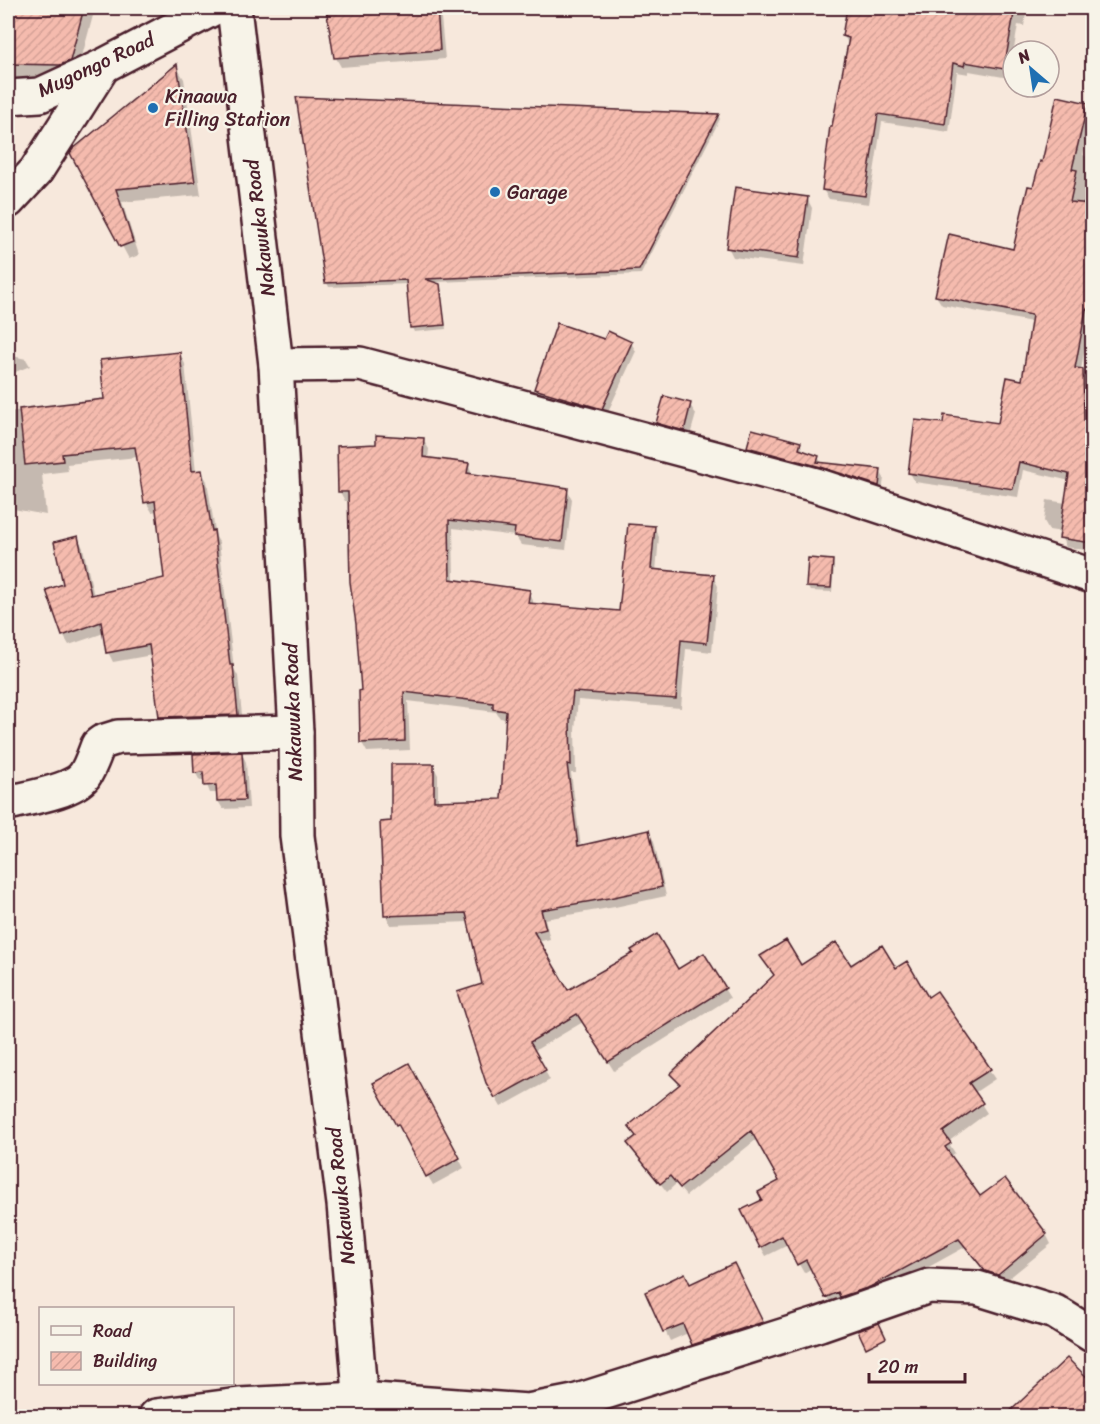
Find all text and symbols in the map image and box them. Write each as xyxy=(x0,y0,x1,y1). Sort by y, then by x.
street label: Mugongo Road xyxy=(31,22,162,108)
north arrow xyxy=(1001,39,1061,99)
text: N xyxy=(1011,41,1037,72)
place label: Kinaawa Filling Station xyxy=(165,79,291,137)
marker: Kinaawa Filling Station xyxy=(146,101,160,115)
street label: Nakawuka Road xyxy=(234,156,286,299)
place label: Garage xyxy=(507,175,568,210)
marker: Garage xyxy=(488,185,502,199)
street label: Nakawuka Road xyxy=(273,641,313,781)
street label: Nakawuka Road xyxy=(316,1124,366,1266)
legend xyxy=(39,1307,234,1385)
text: Road xyxy=(93,1315,133,1347)
text: Building xyxy=(93,1345,157,1377)
scale bar xyxy=(869,1346,965,1384)
text: 20 m xyxy=(878,1351,918,1383)

